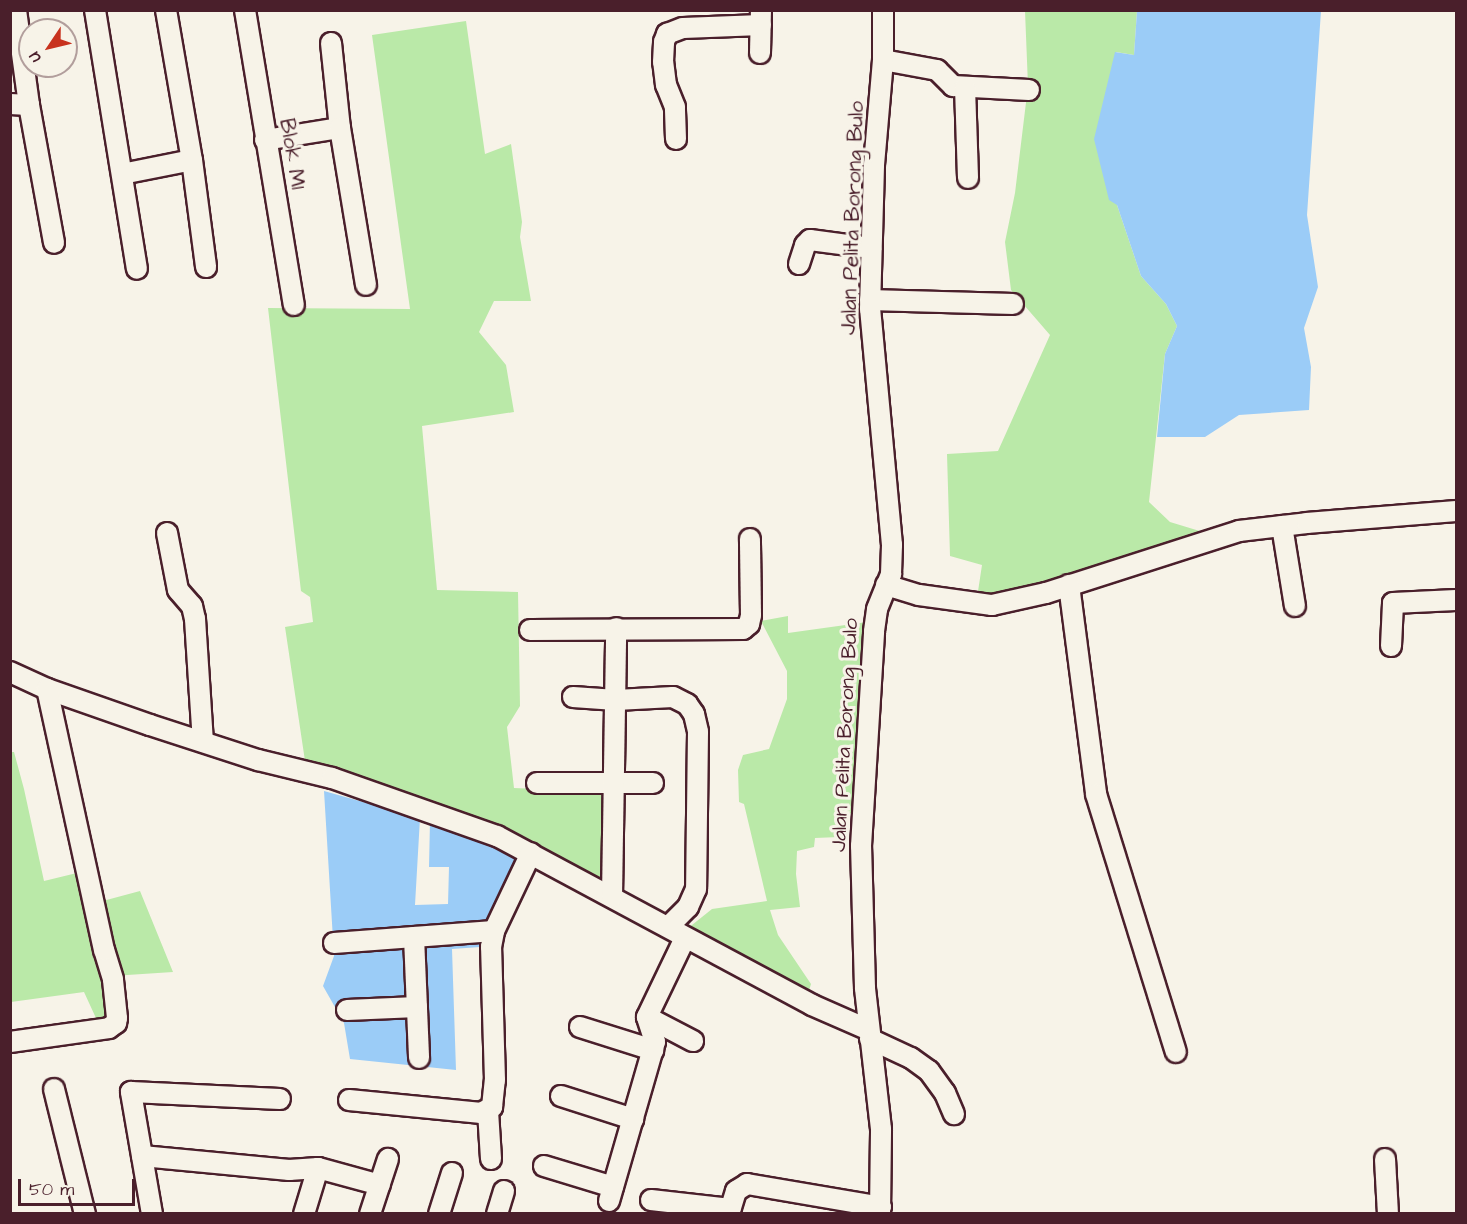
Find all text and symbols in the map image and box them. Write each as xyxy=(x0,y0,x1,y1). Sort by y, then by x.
north arrow xyxy=(18,18,78,78)
text: U xyxy=(23,47,46,67)
street label: Jalan Pelita Borong Bulo xyxy=(836,101,870,335)
street label: Blok M1 xyxy=(273,117,311,191)
street label: Jalan Pelita Borong Bulo xyxy=(826,617,864,853)
scale bar xyxy=(21,1167,138,1205)
text: 50 m xyxy=(29,1177,74,1202)

